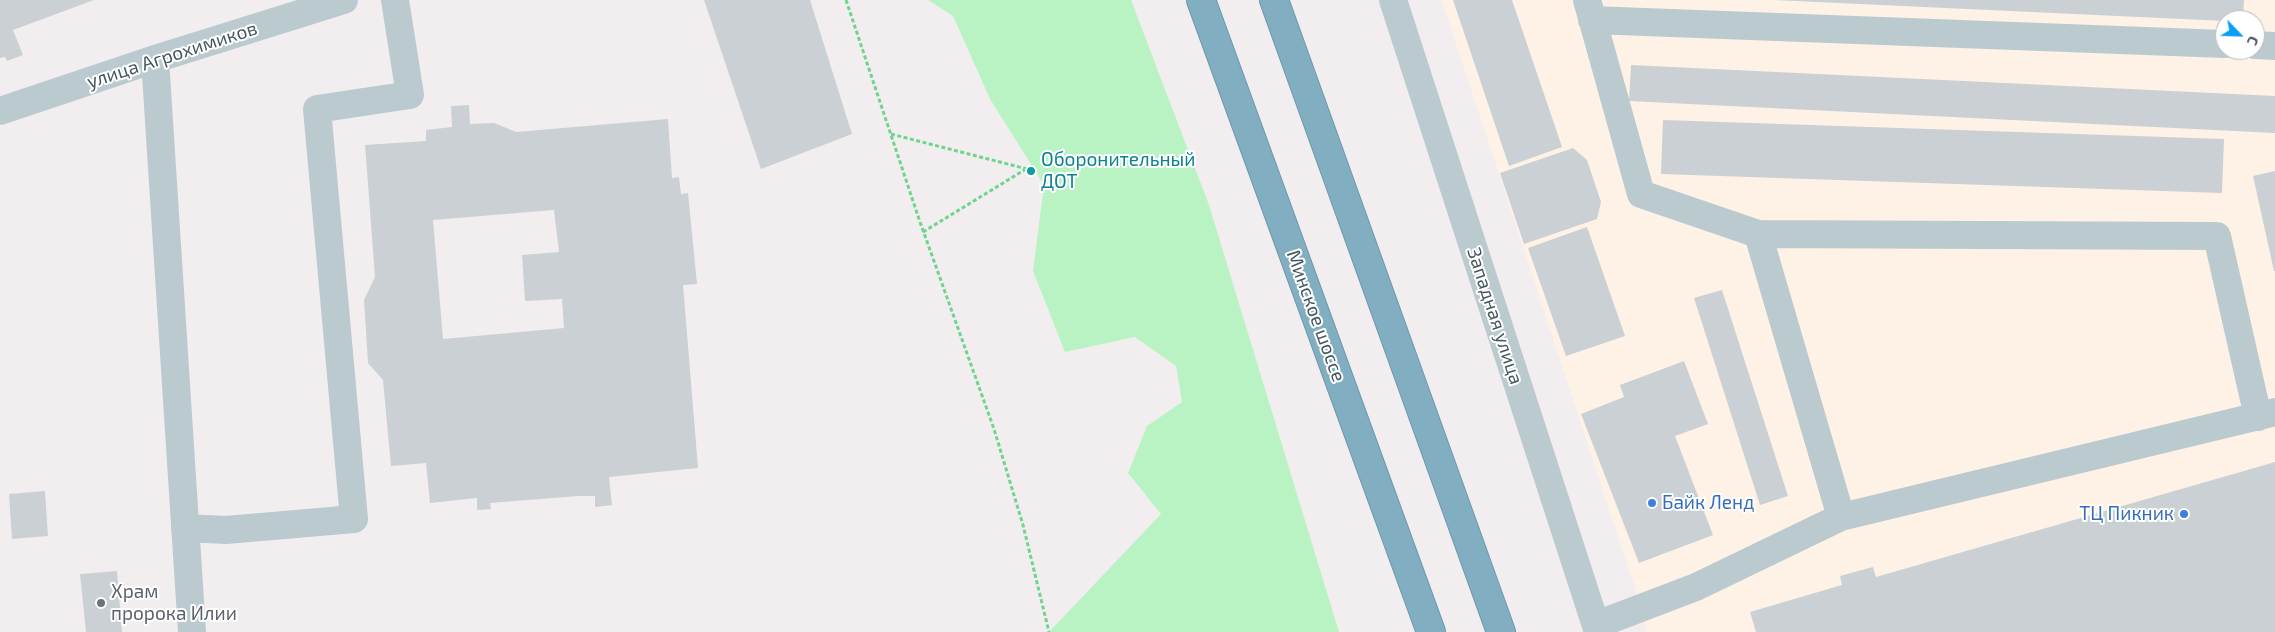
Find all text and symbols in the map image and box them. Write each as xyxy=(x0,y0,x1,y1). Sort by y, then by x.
north arrow xyxy=(2215,10,2265,60)
street label: улица Агрохимиков xyxy=(84,17,260,93)
text: С xyxy=(2244,34,2263,48)
place label: Оборонительный ДОТ xyxy=(1041,149,1195,193)
marker: Оборонительный ДОТ xyxy=(1025,165,1037,177)
street label: Западная улица xyxy=(1462,245,1528,387)
street label: Минское шоссе xyxy=(1282,247,1350,385)
place label: Байк Ленд xyxy=(1662,492,1754,514)
marker: Байк Ленд xyxy=(1646,497,1658,509)
place label: ТЦ Пикник xyxy=(2079,503,2174,525)
marker: ТЦ Пикник xyxy=(2178,508,2190,520)
place label: Храм пророка Илии xyxy=(111,581,237,625)
marker: Храм пророка Илии xyxy=(95,597,107,609)

